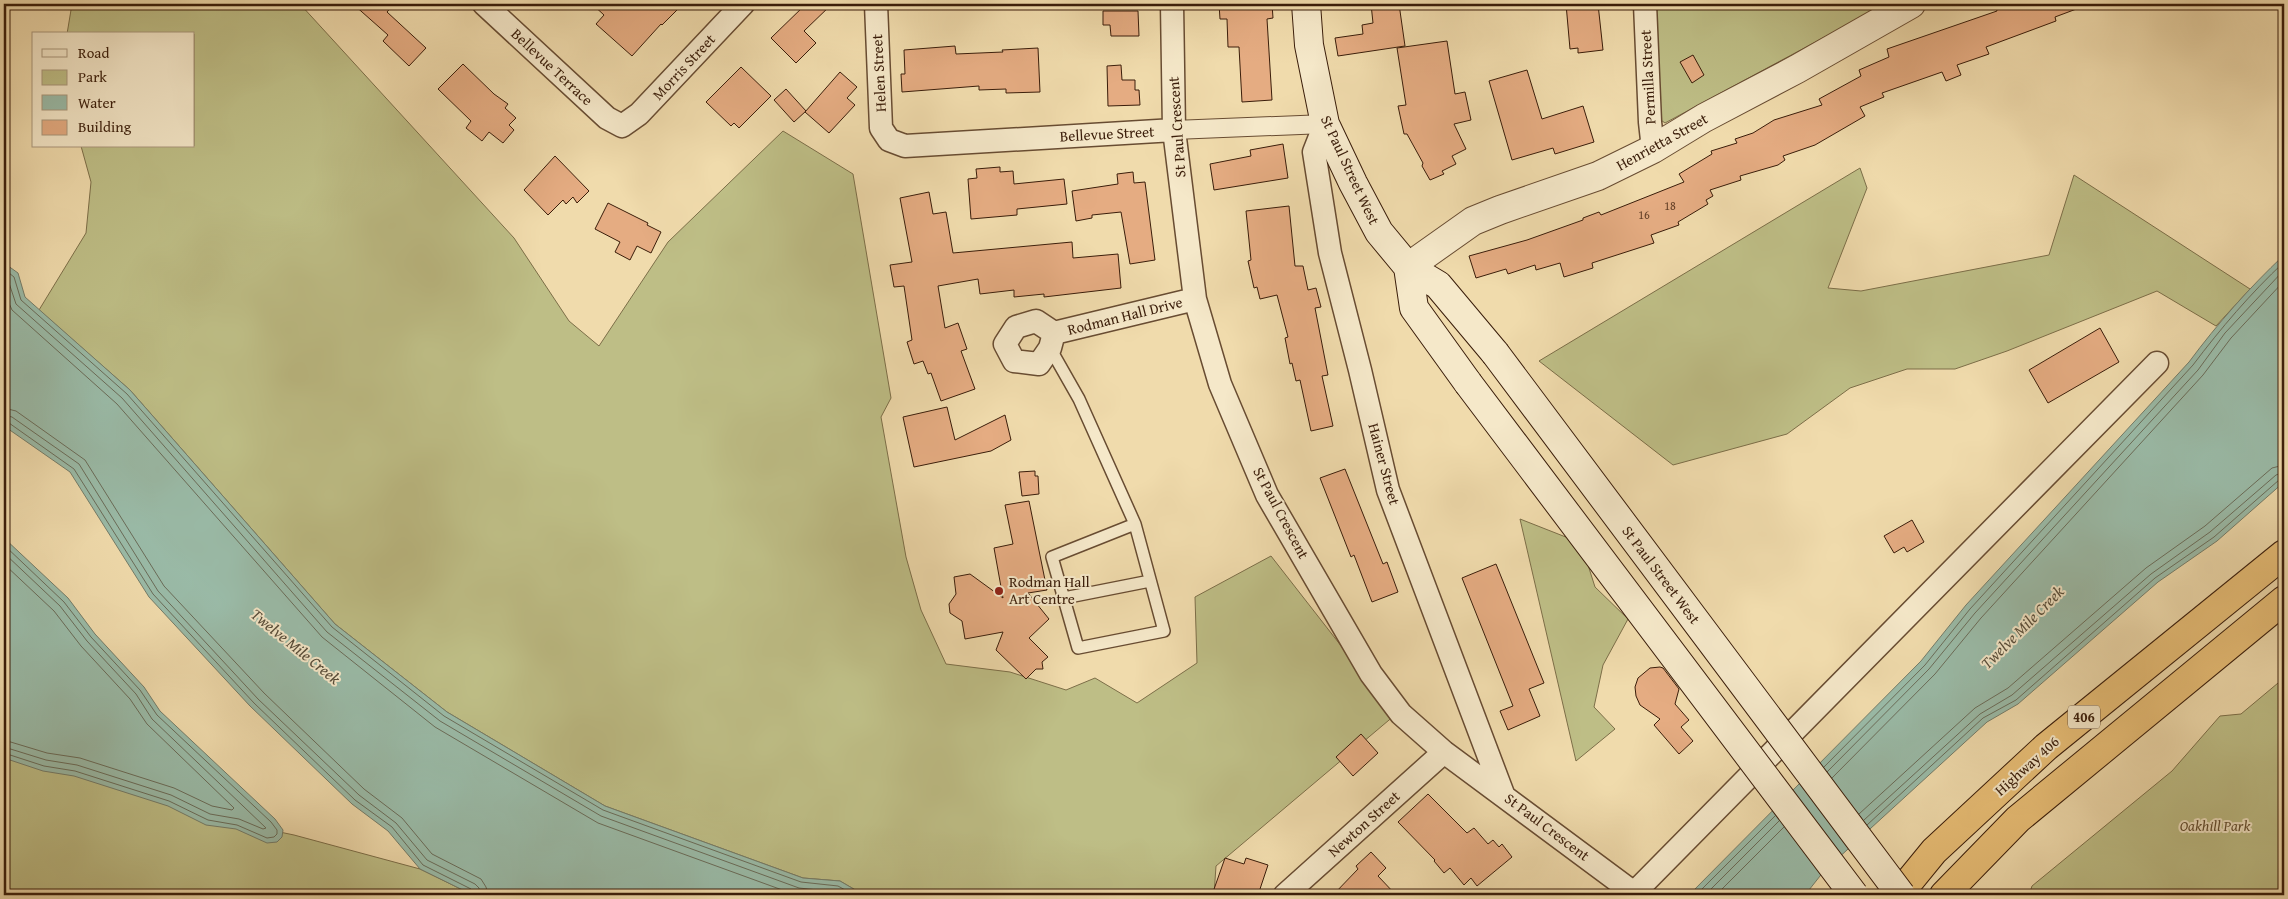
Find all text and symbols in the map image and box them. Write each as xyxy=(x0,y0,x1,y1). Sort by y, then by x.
street label: Bellevue Terrace xyxy=(507,23,598,110)
street label: Morris Street xyxy=(647,28,720,104)
street label: Permilla Street xyxy=(1635,29,1660,125)
legend xyxy=(32,32,195,148)
street label: Helen Street xyxy=(866,33,891,112)
text: Road xyxy=(78,42,109,63)
text: Park xyxy=(78,66,107,87)
street label: St Paul Crescent xyxy=(1162,75,1191,178)
text: Water xyxy=(78,92,116,113)
street label: Henrietta Street xyxy=(1612,107,1712,175)
street label: St Paul Street West xyxy=(1316,112,1385,229)
text: Building xyxy=(78,116,132,137)
street label: Bellevue Street xyxy=(1059,120,1156,146)
house number: 18 xyxy=(1664,197,1676,214)
house number: 16 xyxy=(1638,206,1650,223)
street label: Rodman Hall Drive xyxy=(1065,291,1185,340)
street label: Hainer Street xyxy=(1363,421,1406,508)
street label: St Paul Crescent xyxy=(1248,463,1315,563)
street label: St Paul Street West xyxy=(1617,521,1706,629)
place label: Rodman Hall Art Centre xyxy=(1009,571,1090,609)
water label: Twelve Mile Creek xyxy=(1975,579,2070,674)
marker: Rodman Hall Art Centre xyxy=(993,585,1005,597)
water label: Twelve Mile Creek xyxy=(246,602,347,690)
road number: 406 xyxy=(2068,706,2100,729)
street label: Highway 406 xyxy=(1990,731,2063,800)
street label: Newton Street xyxy=(1323,785,1405,862)
street label: St Paul Crescent xyxy=(1501,788,1595,866)
park label: Oakhill Park xyxy=(2180,815,2250,836)

